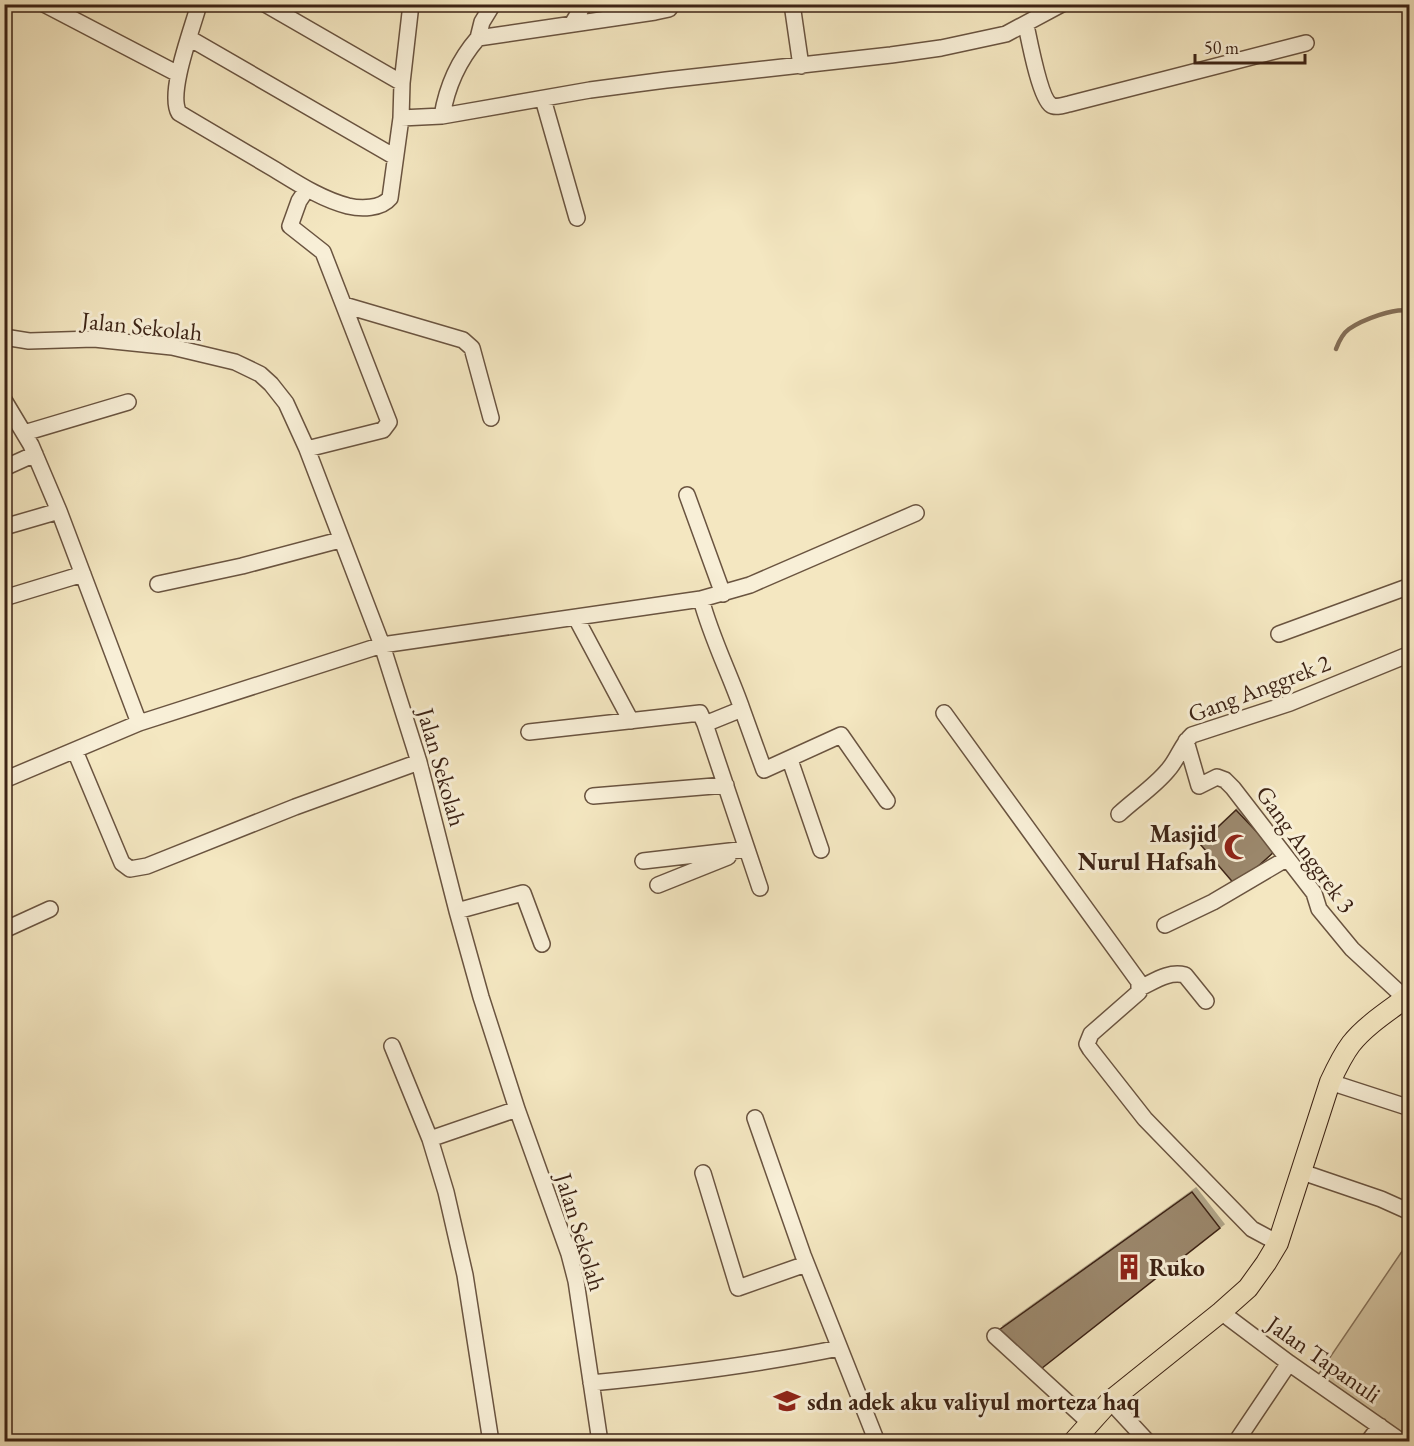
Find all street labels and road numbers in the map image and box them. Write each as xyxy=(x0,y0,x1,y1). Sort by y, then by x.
street label: Jalan Sekolah xyxy=(78,304,204,348)
street label: Gang Anggrek 2 xyxy=(1183,646,1335,729)
street label: Jalan Sekolah xyxy=(410,702,474,830)
street label: Gang Anggrek 3 xyxy=(1249,779,1363,919)
street label: Jalan Sekolah xyxy=(548,1167,614,1295)
street label: Jalan Tapanuli xyxy=(1259,1307,1387,1410)

